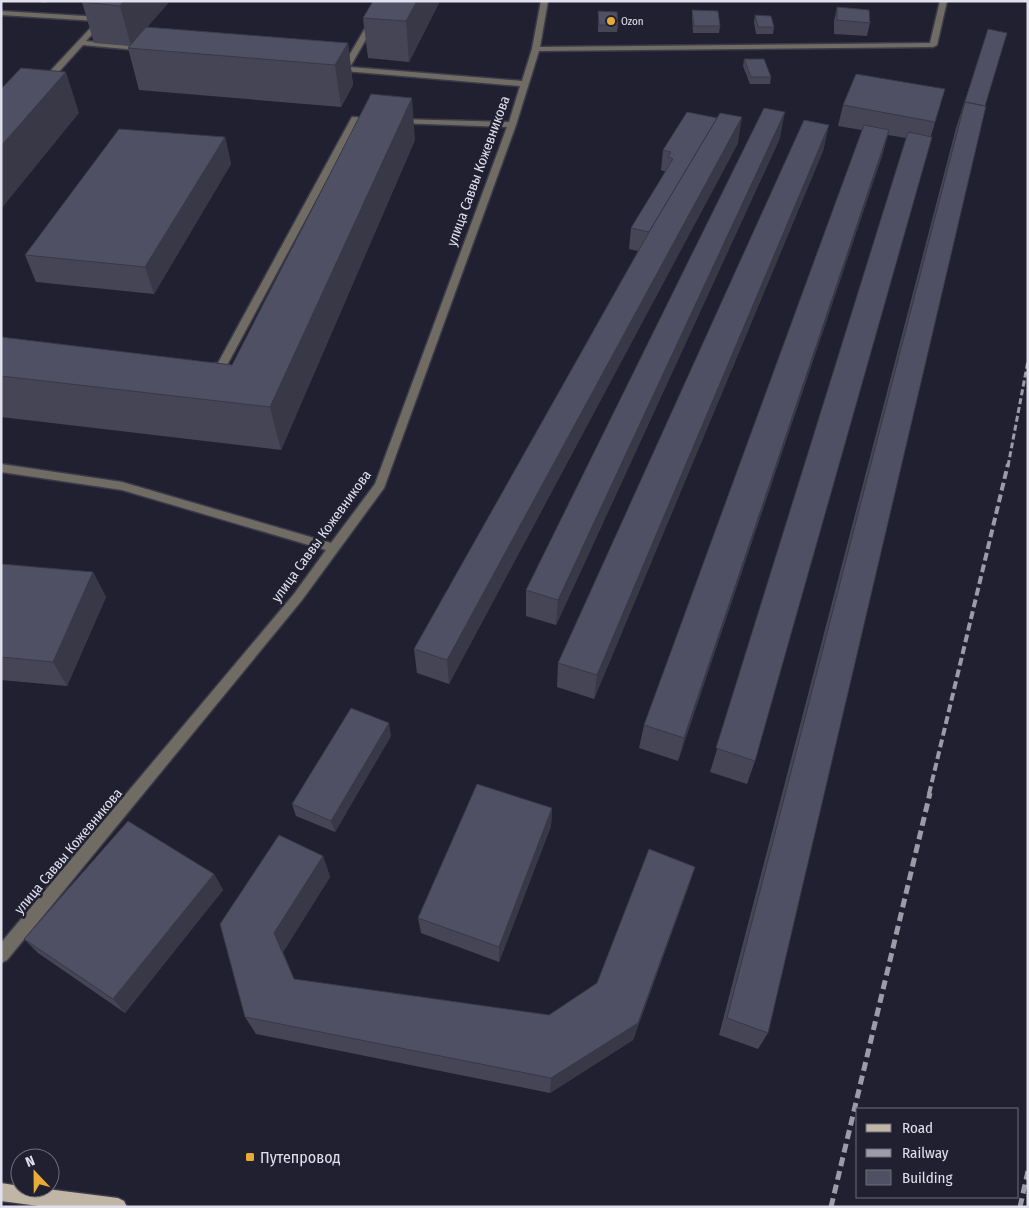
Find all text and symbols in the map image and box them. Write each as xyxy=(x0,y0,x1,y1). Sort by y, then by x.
marker: Ozon xyxy=(605,15,617,27)
place label: Ozon xyxy=(621,15,644,28)
street label: улица Саввы Кожевникова xyxy=(443,94,514,249)
street label: улица Саввы Кожевникова xyxy=(268,467,375,605)
street label: улица Саввы Кожевникова xyxy=(11,785,126,918)
legend xyxy=(856,1108,1019,1198)
text: Road xyxy=(902,1119,933,1137)
text: Railway xyxy=(902,1144,949,1162)
north arrow xyxy=(10,1148,60,1198)
place label: Путепровод xyxy=(260,1148,341,1167)
marker: Путепровод xyxy=(244,1151,256,1163)
text: N xyxy=(23,1152,37,1171)
text: Building xyxy=(902,1169,953,1187)

